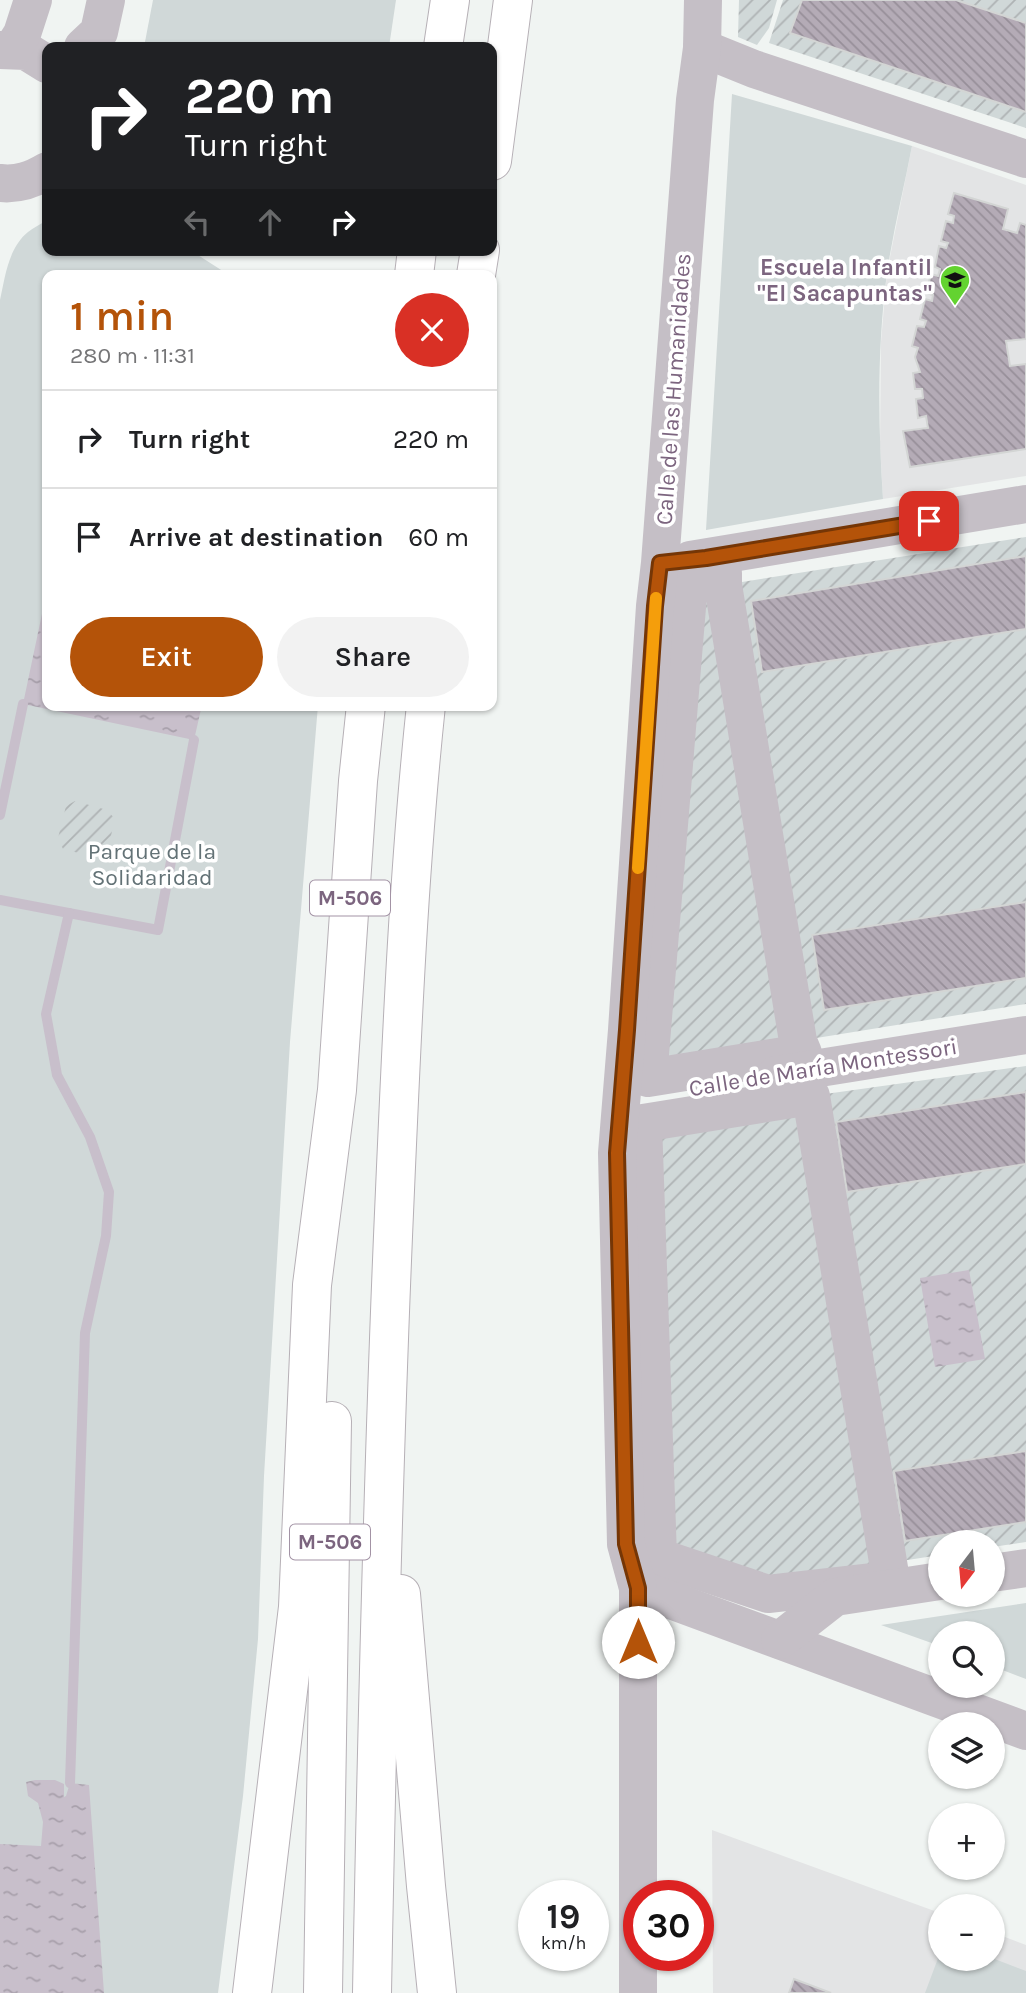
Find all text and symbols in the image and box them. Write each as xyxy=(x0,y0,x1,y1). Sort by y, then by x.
text: 220 m xyxy=(185,68,334,125)
icon: right xyxy=(70,70,161,161)
text: Turn right xyxy=(185,127,327,164)
icon: left xyxy=(178,203,216,241)
icon: ahead xyxy=(251,203,289,241)
icon: right xyxy=(324,203,362,241)
street label: Calle de las Humanidades xyxy=(651,252,696,526)
place label: Escuela Infantil "El Sacapuntas" xyxy=(757,254,932,307)
school or university icon: Escuela Infantil "El Sacapuntas" xyxy=(938,263,972,307)
text: 1 min xyxy=(70,291,174,341)
button: close xyxy=(395,293,469,367)
text: 280 m · 11:31 xyxy=(70,342,195,369)
icon: right xyxy=(70,420,108,458)
text: Turn right xyxy=(129,424,250,455)
text: 220 m xyxy=(393,424,469,455)
pin xyxy=(899,491,959,551)
icon: arrive xyxy=(910,502,948,540)
icon: arrive xyxy=(70,518,108,556)
text: Arrive at destination xyxy=(129,522,383,553)
text: 60 m xyxy=(408,522,469,553)
button: Exit xyxy=(70,617,263,697)
button: Share xyxy=(277,617,469,697)
park label: Parque de la Solidaridad xyxy=(88,838,216,891)
road number: M-506 xyxy=(310,880,390,916)
street label: Calle de María Montessori xyxy=(687,1033,959,1102)
road number: M-506 xyxy=(290,1524,370,1560)
north arrow xyxy=(928,1530,1004,1606)
map controls xyxy=(928,1530,1005,1971)
position arrow xyxy=(601,1605,675,1679)
button: search xyxy=(928,1621,1005,1698)
button: layers xyxy=(928,1712,1005,1789)
button: + xyxy=(928,1803,1005,1880)
speed limit sign: 30 xyxy=(623,1880,714,1971)
button: − xyxy=(928,1894,1005,1971)
text: 19 xyxy=(547,1896,580,1937)
text: km/h xyxy=(541,1932,586,1954)

